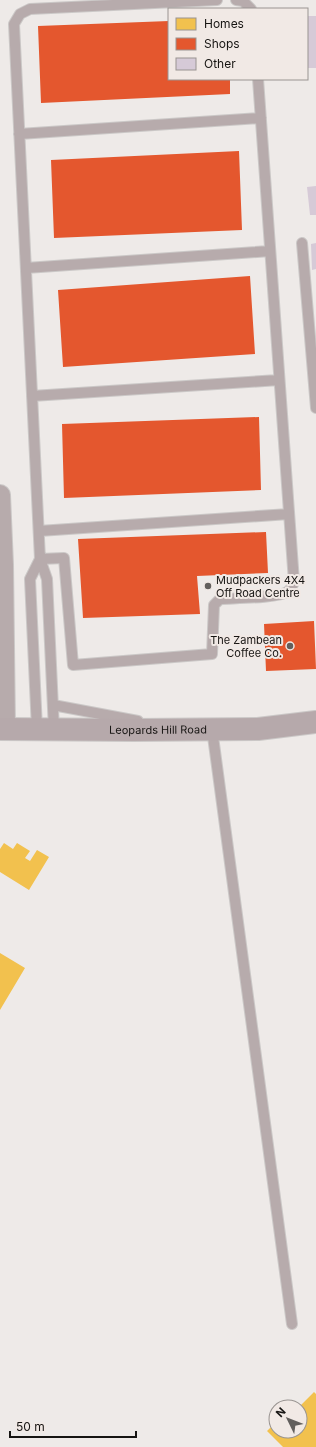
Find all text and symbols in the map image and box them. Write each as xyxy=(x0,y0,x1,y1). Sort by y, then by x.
legend xyxy=(168,8,308,80)
text: Homes xyxy=(204,16,244,31)
text: Shops xyxy=(204,36,240,51)
text: Other xyxy=(204,56,236,71)
place label: Mudpackers 4X4 Off Road Centre xyxy=(216,573,305,600)
marker: Mudpackers 4X4 Off Road Centre xyxy=(203,581,213,591)
place label: The Zambean Coffee Co. xyxy=(210,633,282,660)
marker: The Zambean Coffee Co. xyxy=(285,641,295,651)
street label: Leopards Hill Road xyxy=(109,722,207,737)
north arrow xyxy=(268,1399,308,1439)
text: N xyxy=(273,1404,289,1420)
scale bar xyxy=(10,1413,136,1439)
text: 50 m xyxy=(16,1419,45,1434)

